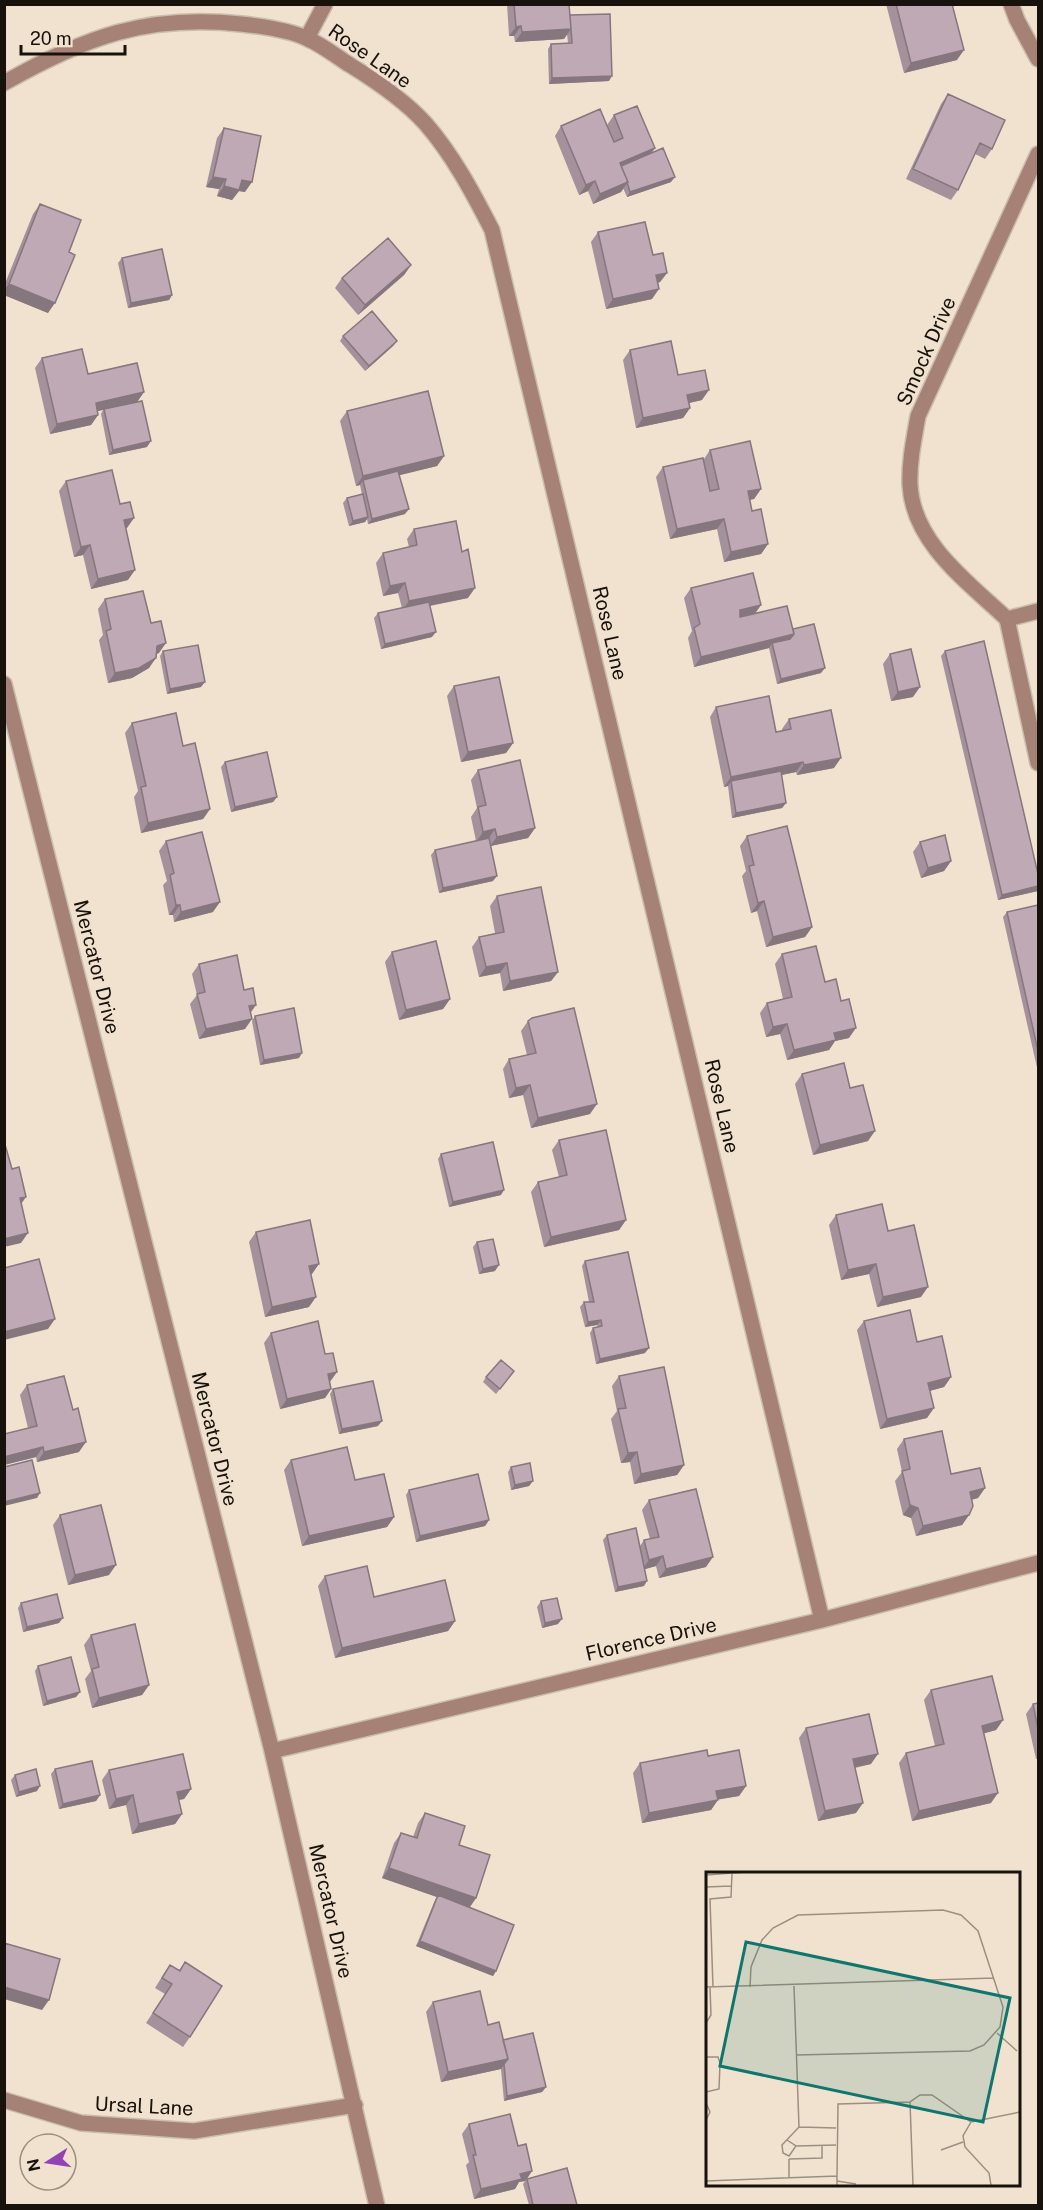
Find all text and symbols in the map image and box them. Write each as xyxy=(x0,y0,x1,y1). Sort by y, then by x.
scale bar xyxy=(21,18,124,56)
street label: Rose Lane xyxy=(324,19,416,93)
text: 20 m xyxy=(30,28,72,49)
street label: Smock Drive xyxy=(891,293,961,409)
street label: Rose Lane xyxy=(588,584,632,682)
street label: Mercator Drive xyxy=(69,897,125,1037)
street label: Rose Lane xyxy=(700,1057,744,1155)
street label: Mercator Drive xyxy=(187,1369,243,1509)
street label: Florence Drive xyxy=(583,1612,719,1666)
street label: Mercator Drive xyxy=(304,1841,358,1981)
inset map xyxy=(706,1872,1019,2186)
street label: Ursal Lane xyxy=(94,2091,194,2121)
north arrow xyxy=(18,2132,78,2192)
text: N xyxy=(23,2157,44,2173)

